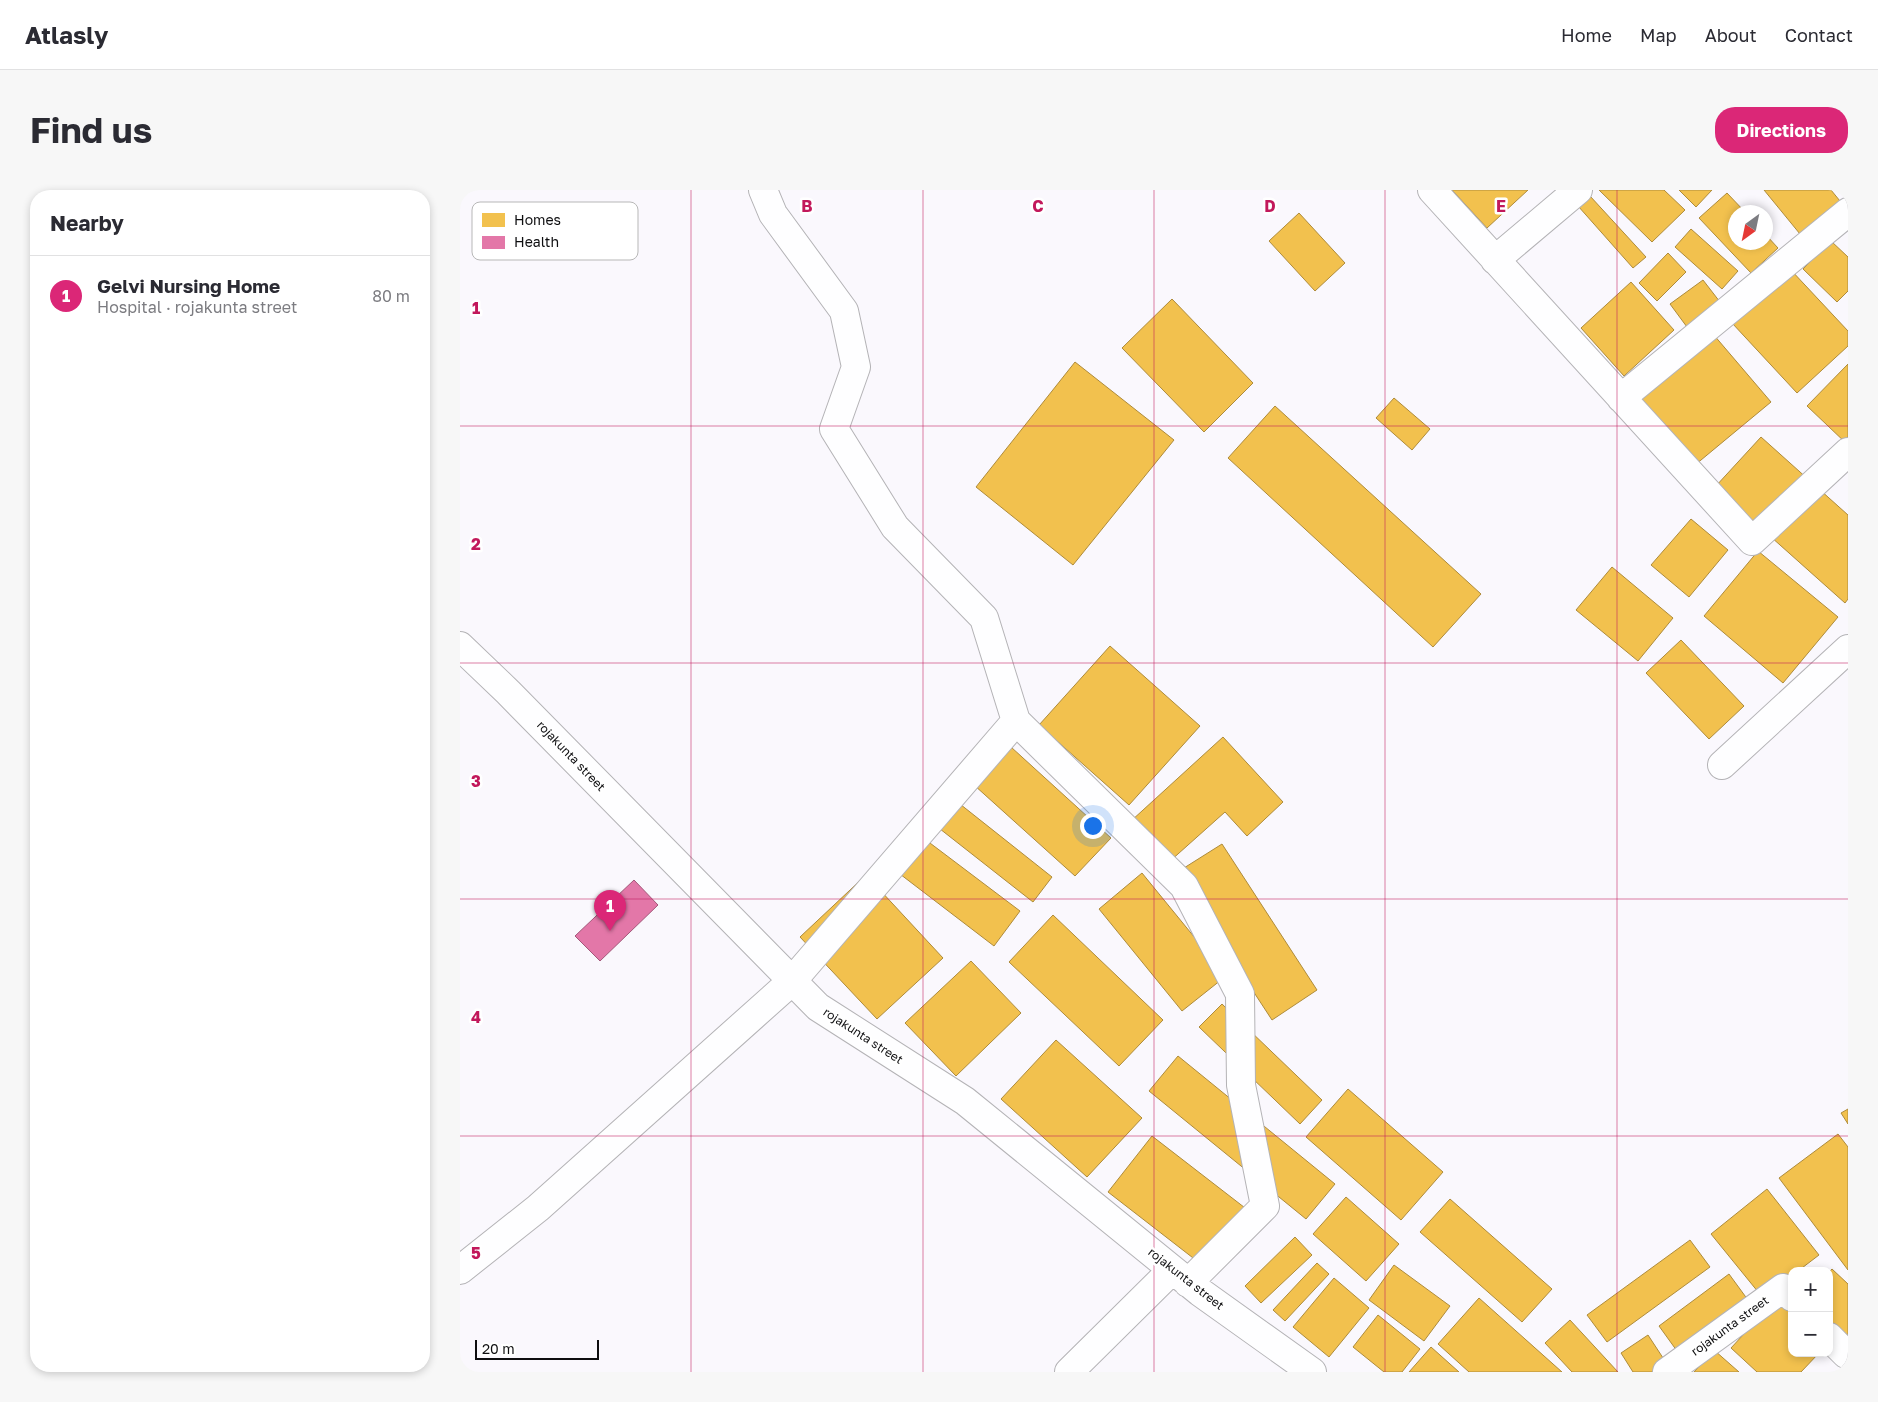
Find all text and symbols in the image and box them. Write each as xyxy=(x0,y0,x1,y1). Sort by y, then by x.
text: Atlasly xyxy=(25,20,108,49)
text: Home xyxy=(1561,24,1612,46)
text: Map xyxy=(1640,24,1677,46)
text: About xyxy=(1705,24,1757,46)
text: Contact xyxy=(1785,24,1853,46)
button: Directions xyxy=(1715,107,1848,153)
text: Find us xyxy=(30,109,152,151)
text: B xyxy=(801,196,813,216)
text: C xyxy=(1032,196,1044,216)
text: D xyxy=(1264,196,1276,216)
text: E xyxy=(1496,196,1506,216)
legend xyxy=(472,202,638,260)
north arrow xyxy=(1728,205,1773,250)
text: Nearby xyxy=(50,210,124,236)
text: Homes xyxy=(514,211,561,228)
text: Health xyxy=(514,233,559,250)
text: Gelvi Nursing Home xyxy=(97,274,280,297)
text: 1 xyxy=(62,286,70,306)
text: 80 m xyxy=(372,286,410,306)
text: Hospital · rojakunta street xyxy=(97,297,298,317)
text: 1 xyxy=(472,298,480,318)
text: 2 xyxy=(471,534,481,554)
street label: rojakunta street xyxy=(534,717,609,794)
text: 3 xyxy=(471,771,481,791)
your location xyxy=(1080,813,1106,839)
pin: 1 xyxy=(594,890,626,931)
street label: rojakunta street xyxy=(821,1004,906,1067)
text: 4 xyxy=(471,1007,481,1027)
text: 5 xyxy=(471,1243,481,1263)
street label: rojakunta street xyxy=(1145,1244,1227,1313)
map controls xyxy=(1788,1267,1833,1357)
button: + xyxy=(1788,1267,1833,1312)
street label: rojakunta street xyxy=(1688,1292,1772,1359)
button: − xyxy=(1788,1312,1833,1357)
scale bar xyxy=(475,1337,599,1360)
text: 20 m xyxy=(482,1340,515,1357)

